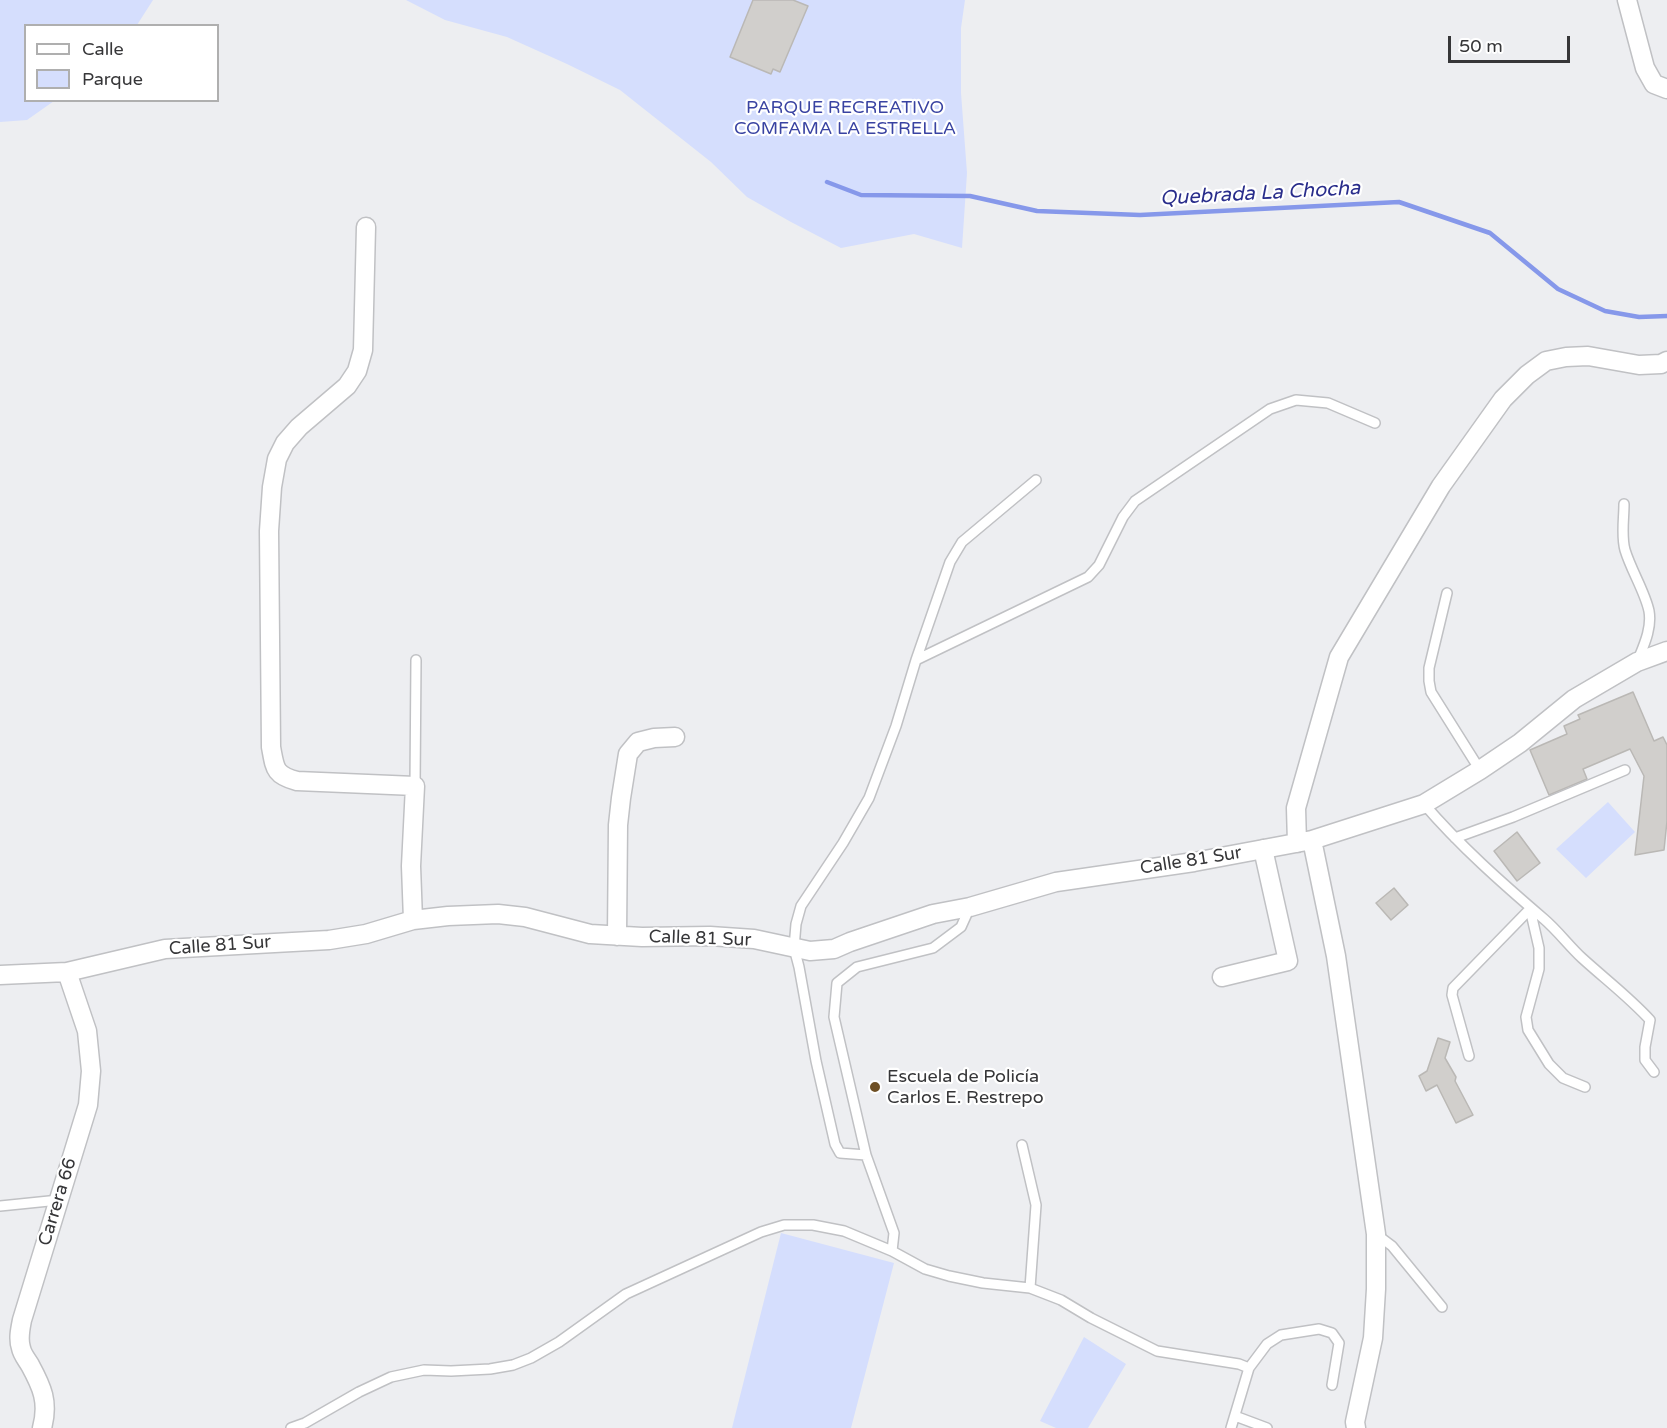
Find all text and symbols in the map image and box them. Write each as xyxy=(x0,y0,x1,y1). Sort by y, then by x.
legend xyxy=(24,24,219,102)
scale bar xyxy=(1451,24,1572,62)
text: 50 m xyxy=(1459,35,1503,57)
text: Calle xyxy=(82,38,124,60)
text: Parque xyxy=(82,68,143,90)
park label: PARQUE RECREATIVO COMFAMA LA ESTRELLA xyxy=(734,97,956,140)
water label: Quebrada La Chocha xyxy=(1159,177,1361,211)
street label: Calle 81 Sur xyxy=(1139,842,1243,880)
street label: Calle 81 Sur xyxy=(648,926,752,952)
street label: Calle 81 Sur xyxy=(168,932,272,960)
place label: Escuela de Policía Carlos E. Restrepo xyxy=(887,1066,1044,1108)
marker: Escuela de Policía Carlos E. Restrepo xyxy=(868,1080,882,1094)
street label: Carrera 66 xyxy=(34,1156,82,1248)

